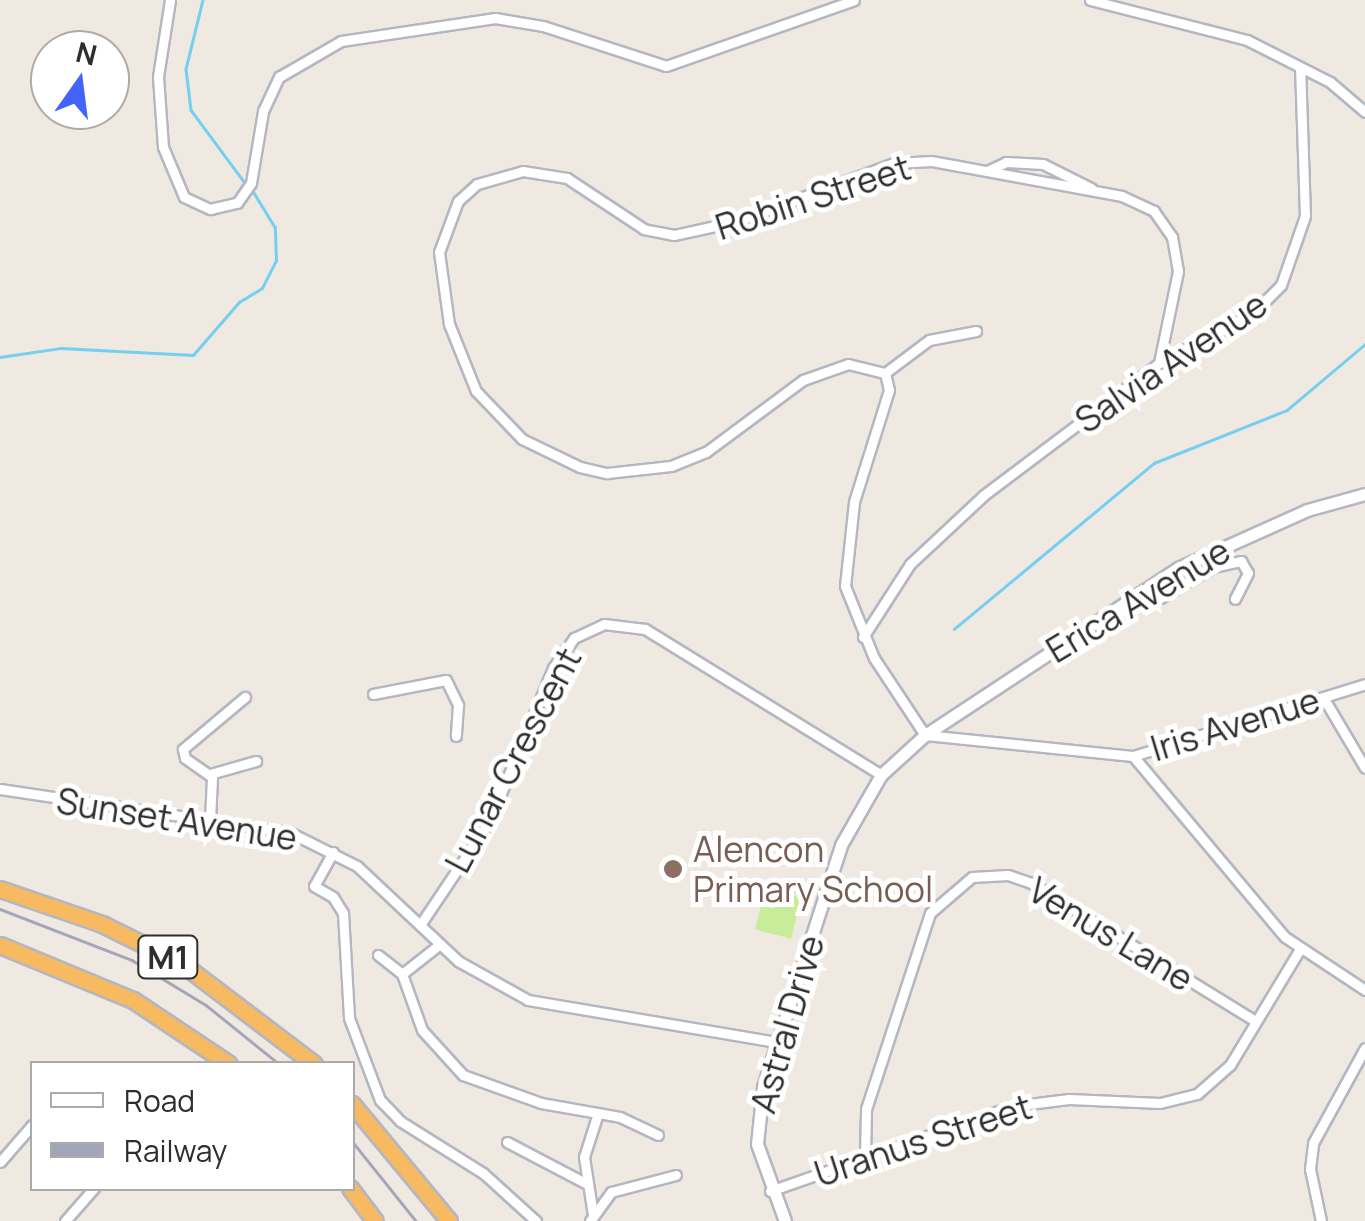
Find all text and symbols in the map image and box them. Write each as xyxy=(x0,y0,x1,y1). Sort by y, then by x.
north arrow xyxy=(30,30,130,130)
text: N xyxy=(72,32,101,74)
street label: Robin Street xyxy=(710,146,916,248)
street label: Salvia Avenue xyxy=(1067,283,1275,441)
street label: Erica Avenue xyxy=(1039,529,1237,671)
street label: Lunar Crescent xyxy=(436,641,590,879)
street label: Iris Avenue xyxy=(1146,678,1324,770)
street label: Sunset Avenue xyxy=(54,779,300,859)
place label: Alencon Primary School xyxy=(693,828,933,910)
marker: Alencon Primary School xyxy=(662,858,684,880)
street label: Venus Lane xyxy=(1021,869,1201,999)
road number: M1 xyxy=(136,930,200,984)
street label: Astral Drive xyxy=(742,930,832,1118)
legend xyxy=(30,1061,355,1191)
text: Road xyxy=(124,1080,195,1121)
street label: Uranus Street xyxy=(809,1085,1037,1195)
text: Railway xyxy=(124,1130,227,1171)

